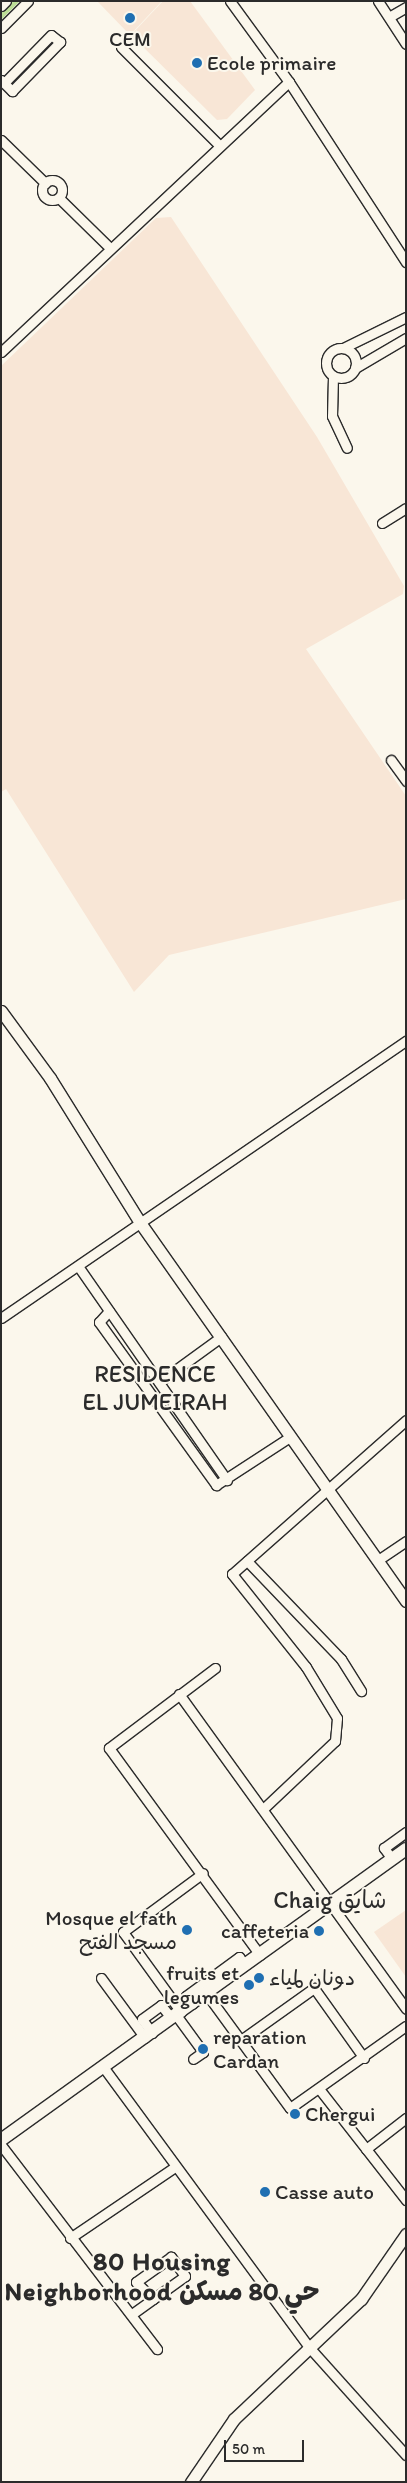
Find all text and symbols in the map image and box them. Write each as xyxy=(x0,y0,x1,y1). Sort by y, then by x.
marker: CEM xyxy=(124,12,136,24)
place label: CEM xyxy=(109,26,151,52)
place label: Ecole primaire xyxy=(207,50,336,76)
marker: Ecole primaire xyxy=(191,57,203,69)
district label: RESIDENCE EL JUMEIRAH xyxy=(75,1360,235,1416)
district label: Chaig شايق xyxy=(273,1886,387,1914)
place label: Mosque el fath مسجد الفتح xyxy=(45,1905,177,1955)
place label: caffeteria xyxy=(221,1918,309,1944)
marker: Mosque el fath مسجد الفتح xyxy=(181,1924,193,1936)
marker: caffeteria xyxy=(313,1925,325,1937)
place label: fruits et legumes xyxy=(164,1960,239,2010)
place label: دونان لمياء xyxy=(269,1965,355,1991)
marker: دونان لمياء xyxy=(253,1972,265,1984)
marker: fruits et legumes xyxy=(243,1979,255,1991)
place label: reparation Cardan xyxy=(213,2024,306,2074)
marker: reparation Cardan xyxy=(197,2043,209,2055)
place label: Chergui xyxy=(305,2101,375,2127)
marker: Chergui xyxy=(289,2108,301,2120)
place label: Casse auto xyxy=(275,2179,374,2205)
marker: Casse auto xyxy=(259,2186,271,2198)
district label: 80 Housing Neighborhood حي 80 مسكن xyxy=(12,2246,312,2308)
scale bar xyxy=(227,2430,307,2462)
text: 50 m xyxy=(232,2440,265,2458)

